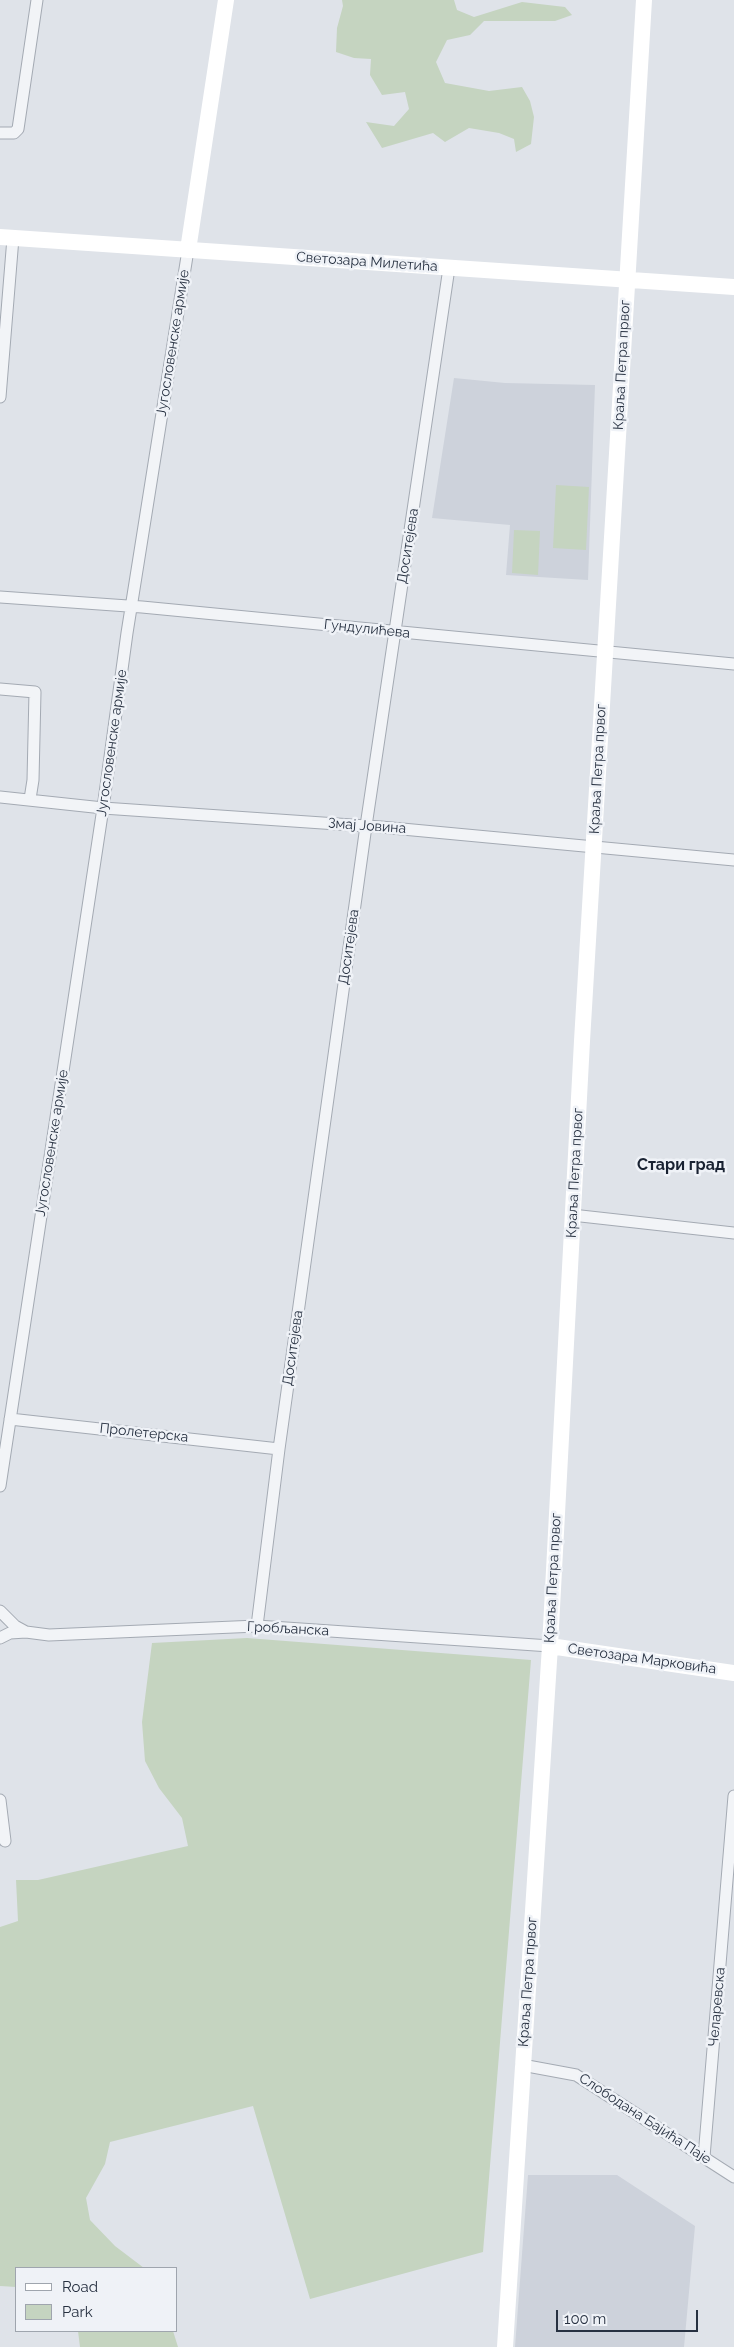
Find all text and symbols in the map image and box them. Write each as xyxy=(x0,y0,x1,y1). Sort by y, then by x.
street label: Светозара Милетића xyxy=(296,249,438,275)
street label: Југословенске армије xyxy=(153,268,193,418)
street label: Краља Петра првог xyxy=(610,299,634,431)
street label: Доситејева xyxy=(394,507,422,585)
street label: Гундулићева xyxy=(323,616,411,642)
street label: Југословенске армије xyxy=(93,668,131,818)
street label: Краља Петра првог xyxy=(586,703,610,835)
street label: Змај Јовина xyxy=(327,815,407,837)
street label: Доситејева xyxy=(335,908,363,986)
street label: Југословенске армије xyxy=(32,1068,72,1218)
street label: Краља Петра првог xyxy=(563,1107,587,1239)
district label: Стари град xyxy=(637,1155,725,1175)
street label: Доситејева xyxy=(279,1309,307,1387)
street label: Пролетерска xyxy=(99,1420,189,1446)
street label: Краља Петра првог xyxy=(541,1512,565,1644)
street label: Гробљанска xyxy=(246,1618,330,1640)
street label: Светозара Марковића xyxy=(567,1640,717,1678)
street label: Краља Петра првог xyxy=(515,1916,541,2048)
street label: Челаревска xyxy=(705,1967,729,2047)
street label: Слободана Бајића Паје xyxy=(576,2070,714,2168)
legend xyxy=(15,2267,178,2332)
text: Road xyxy=(62,2278,98,2296)
scale bar xyxy=(559,2300,702,2332)
text: Park xyxy=(62,2303,93,2321)
text: 100 m xyxy=(564,2310,606,2328)

